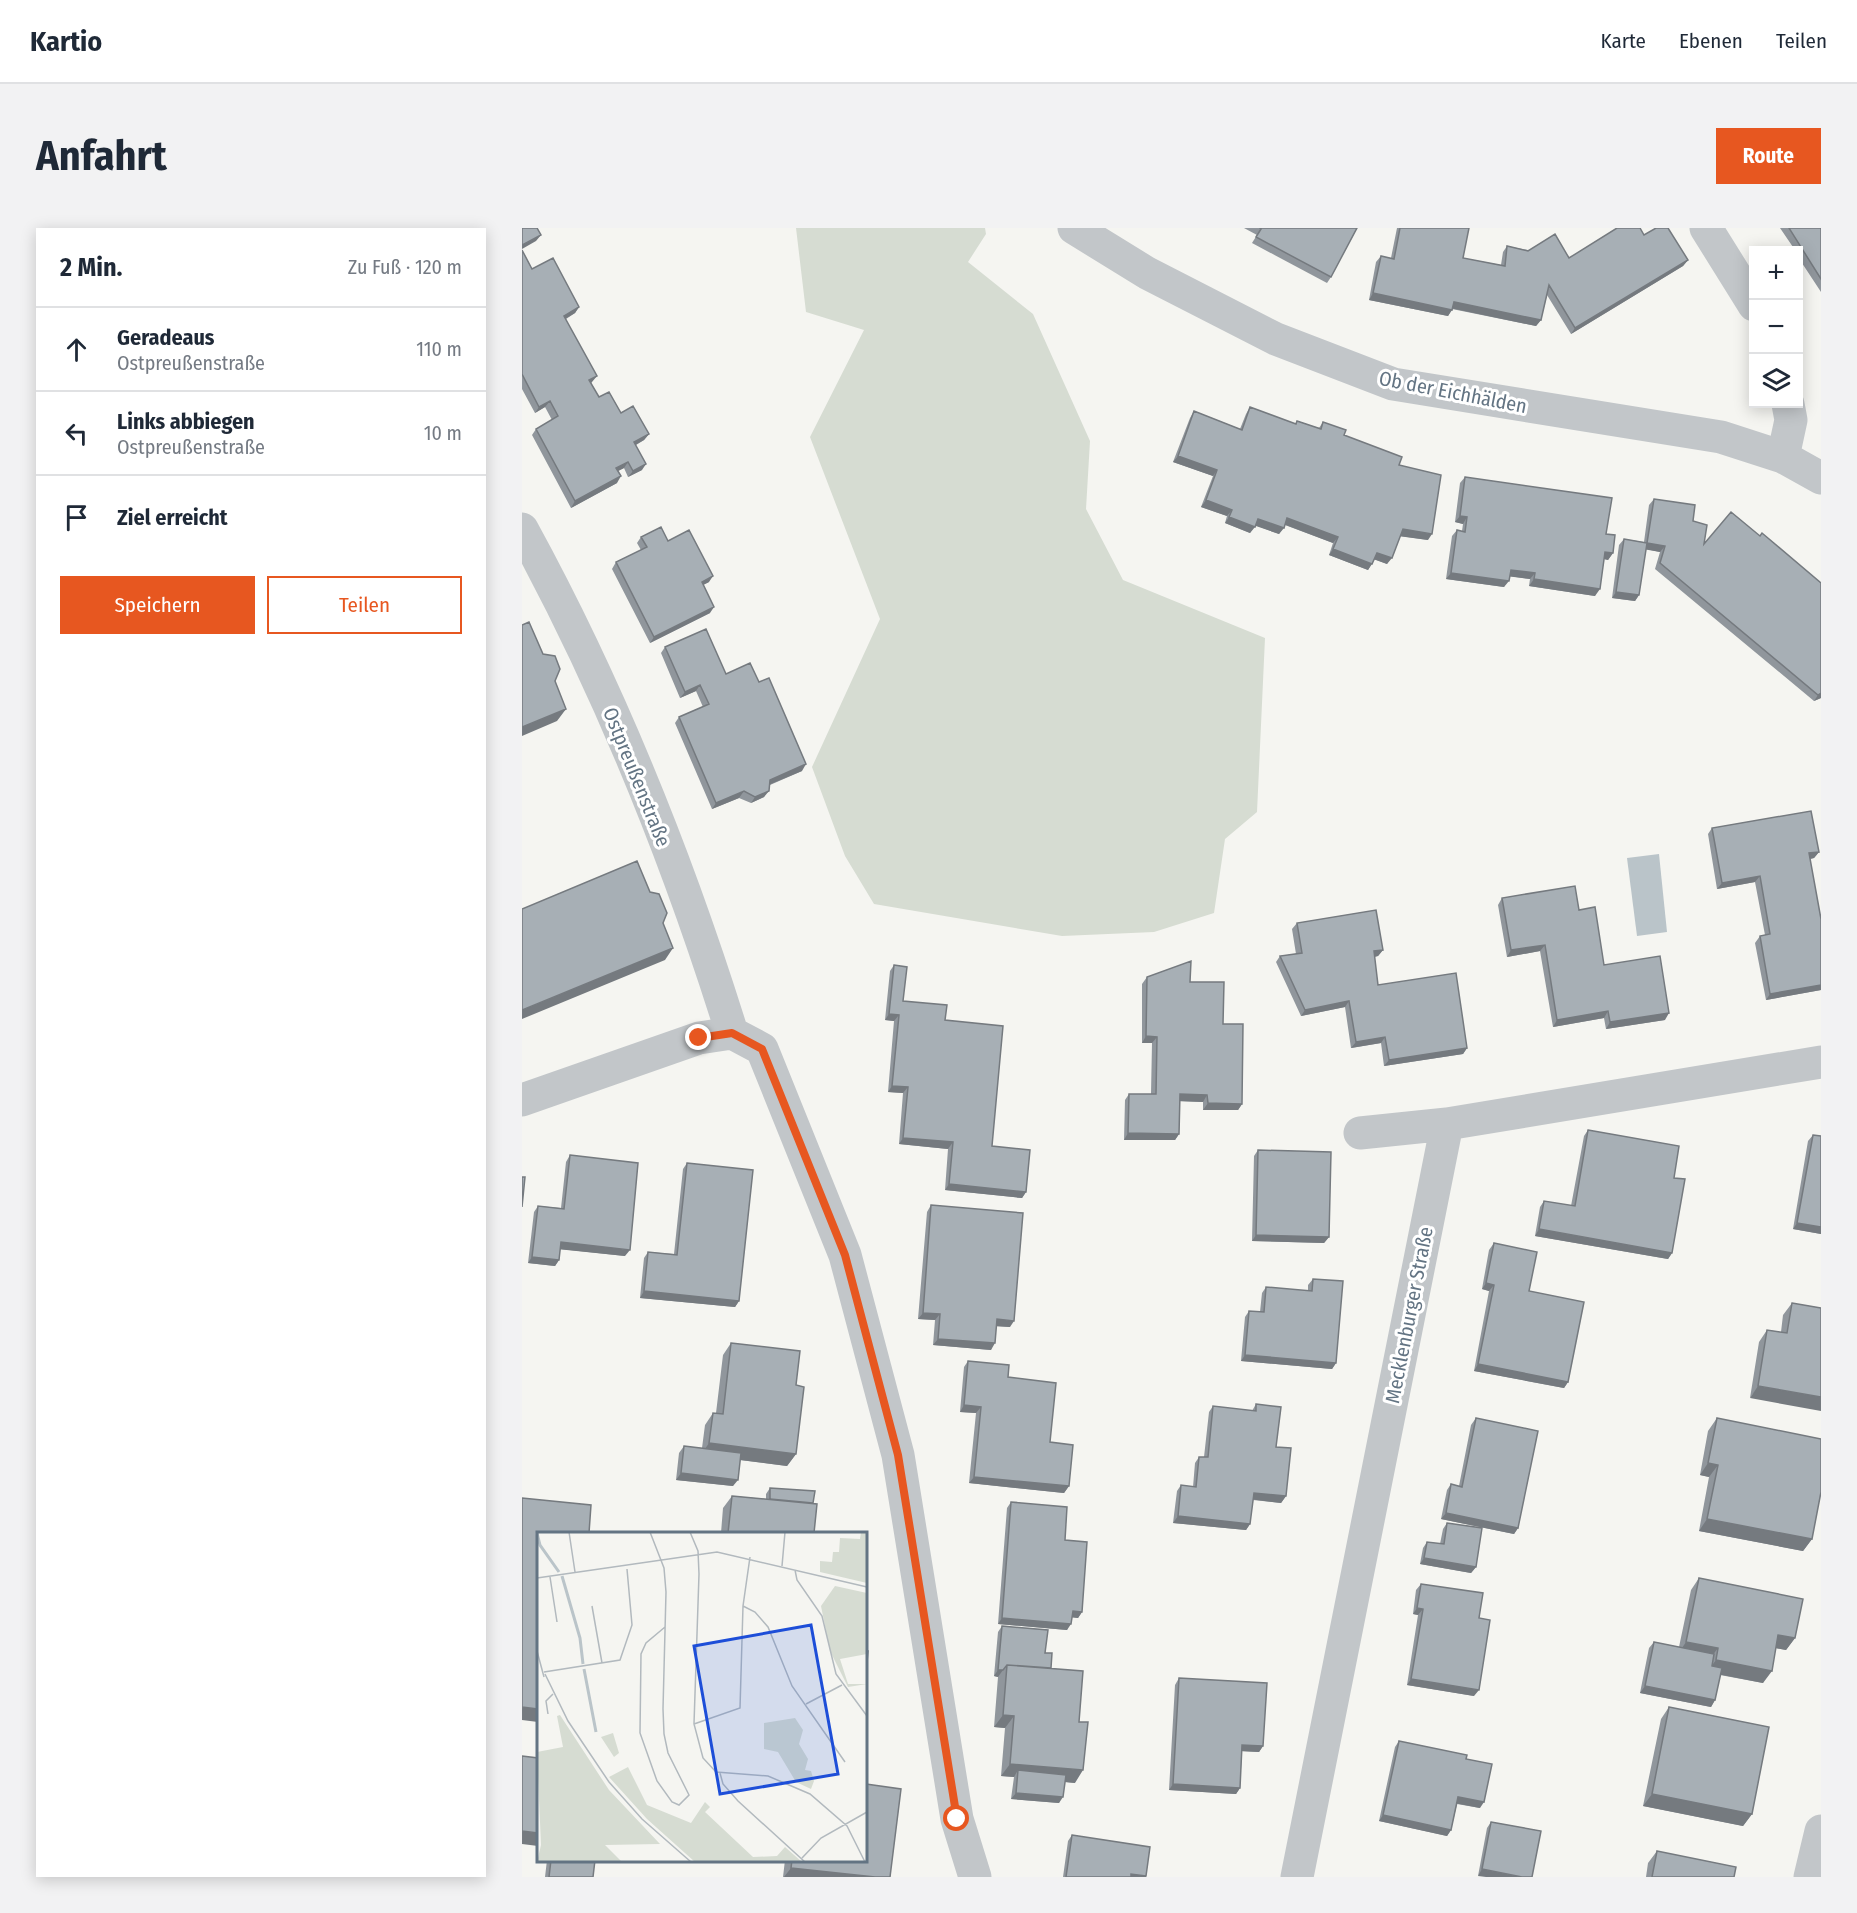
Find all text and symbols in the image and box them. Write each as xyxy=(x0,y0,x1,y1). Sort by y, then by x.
text: Kartio xyxy=(30,25,102,58)
text: Karte xyxy=(1600,28,1646,54)
text: Ebenen xyxy=(1679,28,1743,54)
text: Teilen xyxy=(1776,28,1827,54)
button: Route xyxy=(1716,128,1821,184)
text: Anfahrt xyxy=(36,131,167,181)
map controls xyxy=(1749,246,1803,408)
button: + xyxy=(1749,246,1803,300)
text: 2 Min. xyxy=(60,252,122,283)
text: Zu Fuß · 120 m xyxy=(348,255,462,279)
button: − xyxy=(1749,300,1803,354)
text: Geradeaus xyxy=(117,324,214,351)
icon: ahead xyxy=(60,333,93,366)
text: 110 m xyxy=(416,337,462,361)
text: Ostpreußenstraße xyxy=(117,351,265,375)
button: layers xyxy=(1749,354,1803,408)
street label: Ob der Eichhälden xyxy=(1377,366,1529,418)
text: Links abbiegen xyxy=(117,408,255,435)
icon: left xyxy=(60,417,93,450)
text: 10 m xyxy=(424,421,462,445)
text: Ostpreußenstraße xyxy=(117,435,265,459)
icon: arrive xyxy=(60,501,93,534)
text: Ziel erreicht xyxy=(117,504,228,531)
button: Speichern xyxy=(60,576,255,634)
button: Teilen xyxy=(267,576,462,634)
street label: Ostpreußenstraße xyxy=(598,704,676,850)
route end xyxy=(685,1024,711,1050)
street label: Mecklenburger Straße xyxy=(1380,1225,1438,1405)
inset map xyxy=(537,1532,867,1862)
route start xyxy=(943,1805,969,1831)

